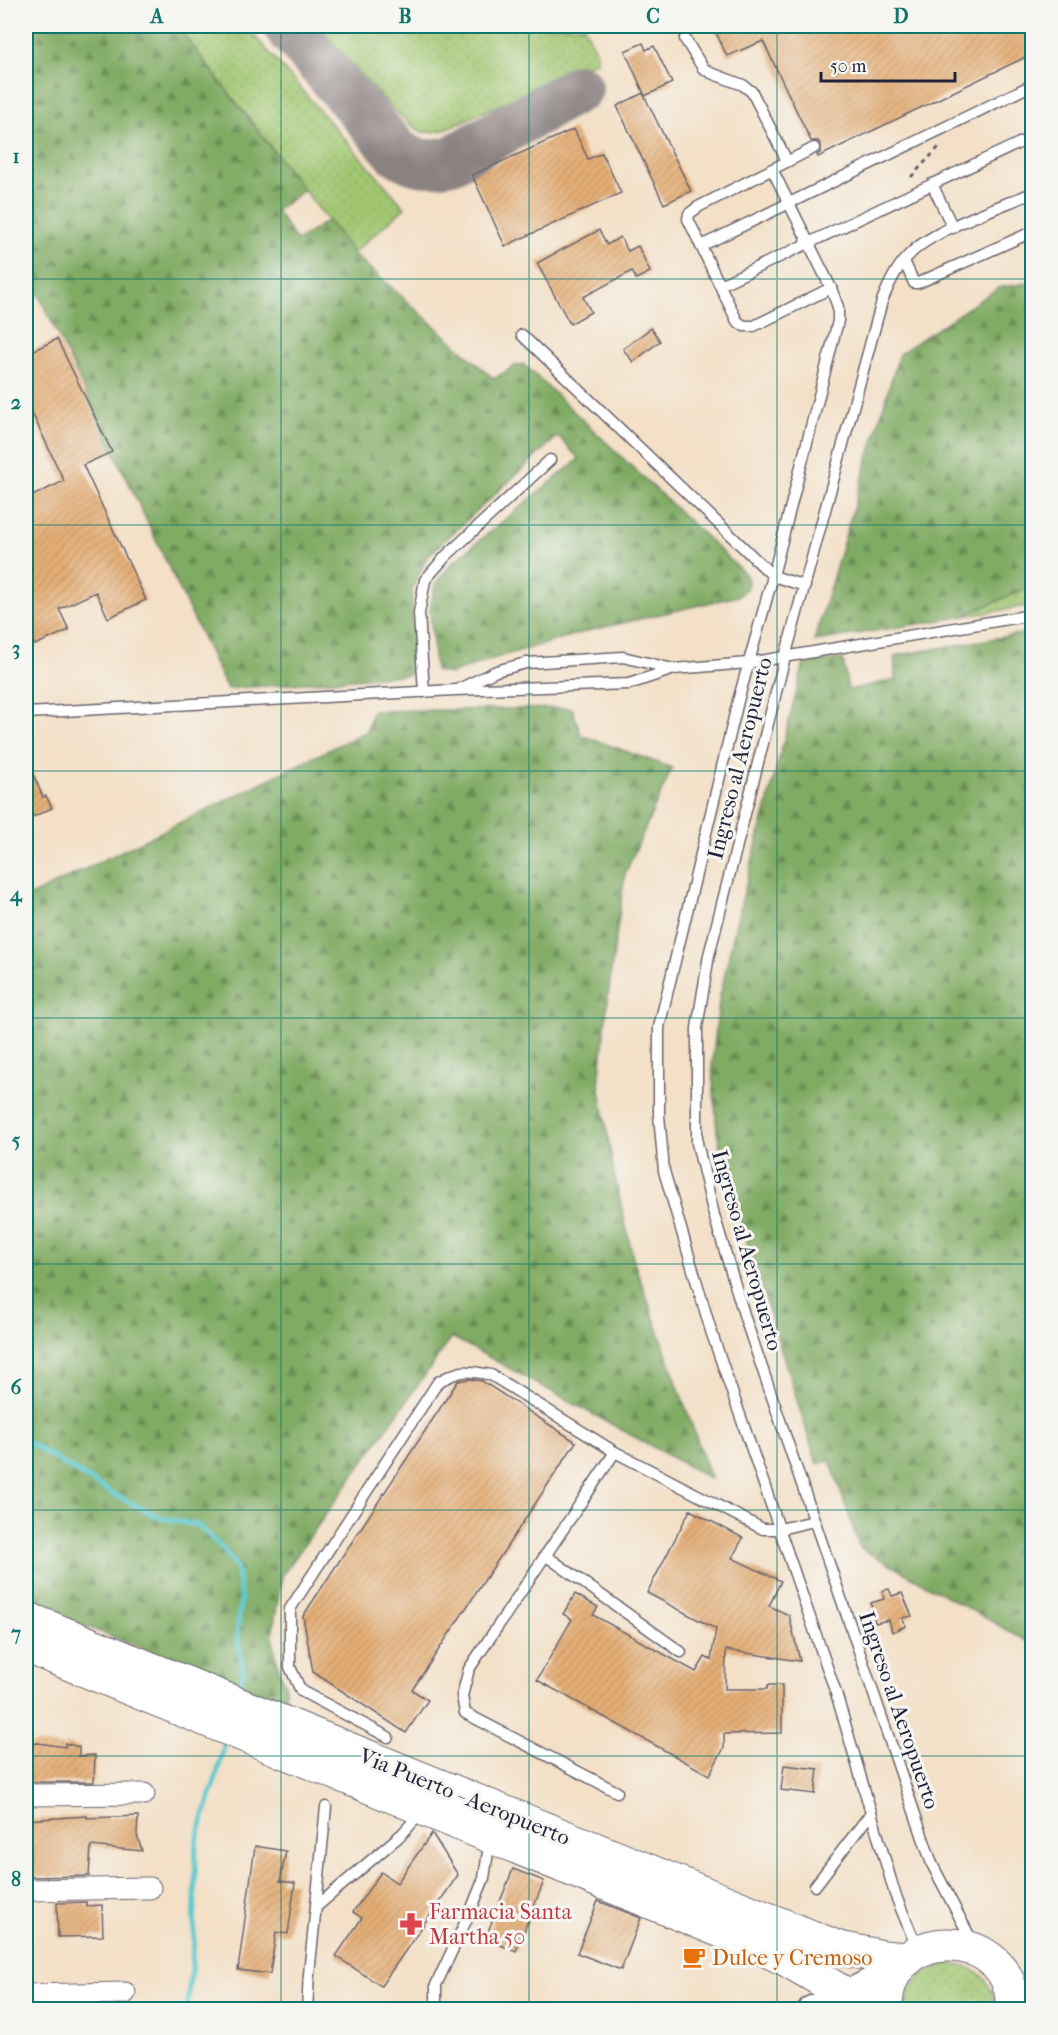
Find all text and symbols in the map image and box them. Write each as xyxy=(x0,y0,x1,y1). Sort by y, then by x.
text: A xyxy=(149,5,165,28)
text: B xyxy=(398,5,412,28)
text: C xyxy=(646,5,660,28)
text: D xyxy=(893,5,909,28)
scale bar xyxy=(821,45,954,83)
text: 50 m xyxy=(830,56,867,77)
text: 1 xyxy=(12,145,20,168)
text: 2 xyxy=(11,391,21,414)
text: 3 xyxy=(12,637,20,660)
street label: Ingreso al Aeropuerto xyxy=(702,654,778,862)
text: 4 xyxy=(9,883,23,907)
text: 5 xyxy=(12,1129,21,1152)
street label: Ingreso al Aeropuerto xyxy=(706,1147,788,1354)
text: 6 xyxy=(11,1376,23,1399)
street label: Ingreso al Aeropuerto xyxy=(853,1608,945,1813)
text: 7 xyxy=(10,1622,21,1645)
street label: Via Puerto - Aeropuerto xyxy=(355,1742,574,1851)
text: 8 xyxy=(11,1868,21,1891)
place label: Farmacia Santa Martha 50 xyxy=(429,1899,573,1950)
pharmacy icon: Farmacia Santa Martha 50 xyxy=(398,1911,424,1937)
cafe icon: Dulce y Cremoso xyxy=(681,1944,707,1970)
place label: Dulce y Cremoso xyxy=(712,1945,872,1971)

